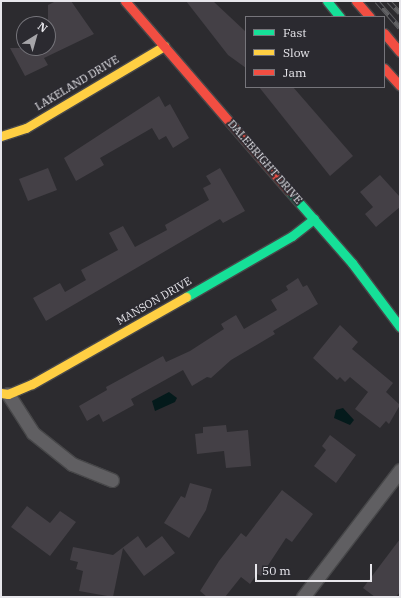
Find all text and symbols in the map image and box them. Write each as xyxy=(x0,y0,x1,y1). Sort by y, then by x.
north arrow xyxy=(16,16,56,56)
legend xyxy=(245,16,385,88)
text: N xyxy=(35,19,50,35)
text: Fast xyxy=(283,25,307,40)
text: Slow xyxy=(283,45,310,60)
street label: LAKELAND DRIVE xyxy=(33,53,121,113)
text: Jam xyxy=(283,65,306,80)
street label: DALEBRIGHT DRIVE xyxy=(225,117,305,207)
street label: MANSON DRIVE xyxy=(114,274,194,328)
scale bar xyxy=(257,556,374,582)
text: 50 m xyxy=(262,563,291,578)

